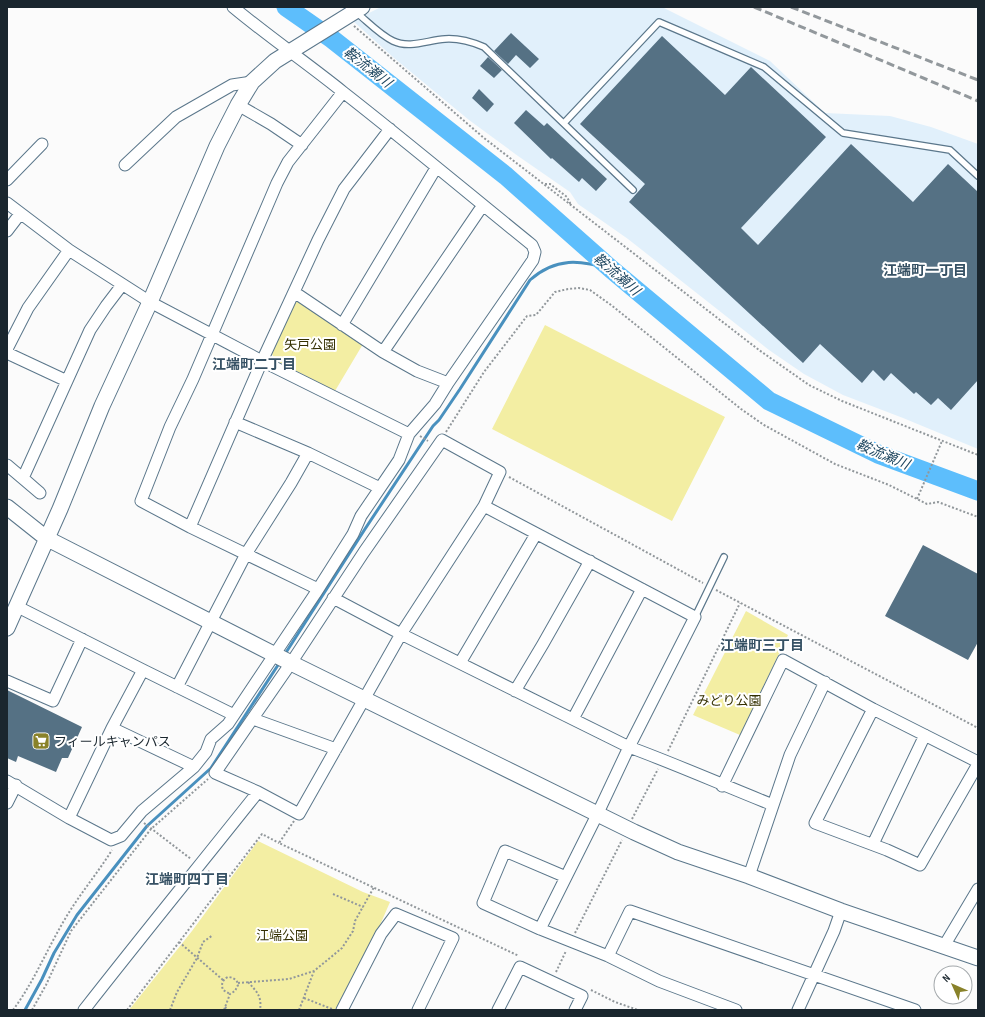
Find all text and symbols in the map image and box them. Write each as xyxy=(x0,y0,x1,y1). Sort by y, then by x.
water label: 鞍流瀬川 xyxy=(340,43,397,93)
water label: 鞍流瀬川 xyxy=(590,250,645,300)
district label: 江端町一丁目 xyxy=(883,262,967,279)
park label: 矢戸公園 xyxy=(284,337,336,353)
district label: 江端町二丁目 xyxy=(212,356,296,373)
water label: 鞍流瀬川 xyxy=(854,436,914,474)
district label: 江端町三丁目 xyxy=(720,637,804,654)
park label: みどり公園 xyxy=(696,693,762,709)
supermarket icon: フィールキャンパス xyxy=(31,731,51,751)
place label: フィールキャンパス xyxy=(54,734,171,750)
district label: 江端町四丁目 xyxy=(145,871,229,888)
park label: 江端公園 xyxy=(256,928,308,944)
north arrow xyxy=(933,965,973,1005)
text: N xyxy=(940,972,953,985)

